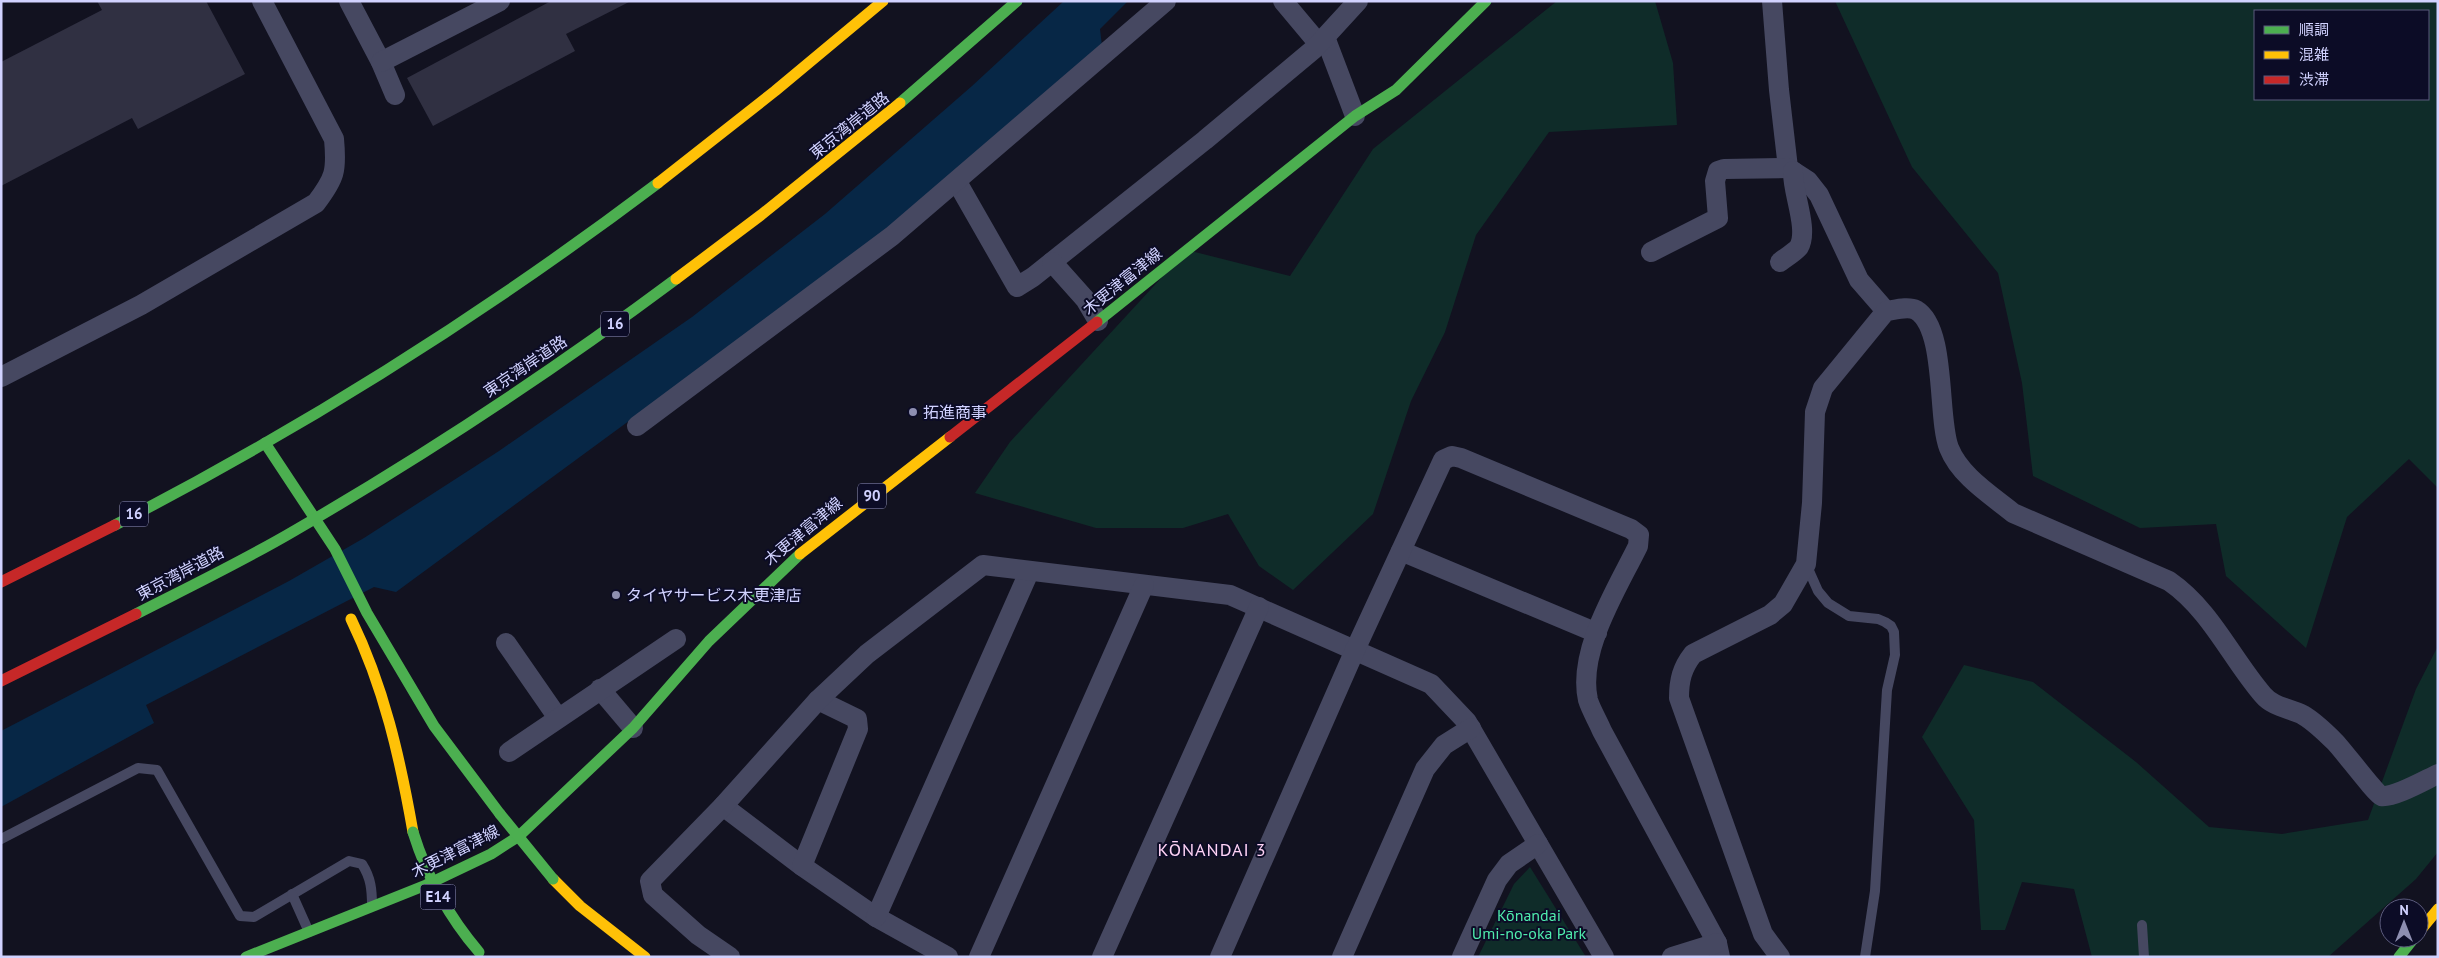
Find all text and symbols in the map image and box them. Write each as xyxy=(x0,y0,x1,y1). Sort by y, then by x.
legend xyxy=(2254,10,2429,100)
text: 順調 xyxy=(2299,20,2329,39)
text: 混雑 xyxy=(2299,45,2329,64)
text: 渋滞 xyxy=(2299,70,2329,89)
street label: 東京湾岸道路 xyxy=(805,87,893,163)
street label: 木更津富津線 xyxy=(1078,243,1166,319)
road number: 16 xyxy=(601,312,629,336)
street label: 東京湾岸道路 xyxy=(480,331,570,401)
place label: 拓進商事 xyxy=(923,402,987,422)
marker: 拓進商事 xyxy=(907,406,919,418)
road number: 90 xyxy=(858,484,886,508)
street label: 木更津富津線 xyxy=(760,492,846,570)
road number: 16 xyxy=(120,502,148,526)
street label: 東京湾岸道路 xyxy=(133,542,227,604)
place label: タイヤサービス木更津店 xyxy=(626,585,802,605)
marker: タイヤサービス木更津店 xyxy=(610,589,622,601)
street label: 木更津富津線 xyxy=(408,820,502,882)
district label: KŌNANDAI 3 xyxy=(1158,838,1266,861)
road number: E14 xyxy=(420,884,456,910)
north arrow xyxy=(2379,898,2429,948)
text: N xyxy=(2399,901,2409,919)
park label: Kōnandai Umi-no-oka Park xyxy=(1472,905,1587,943)

